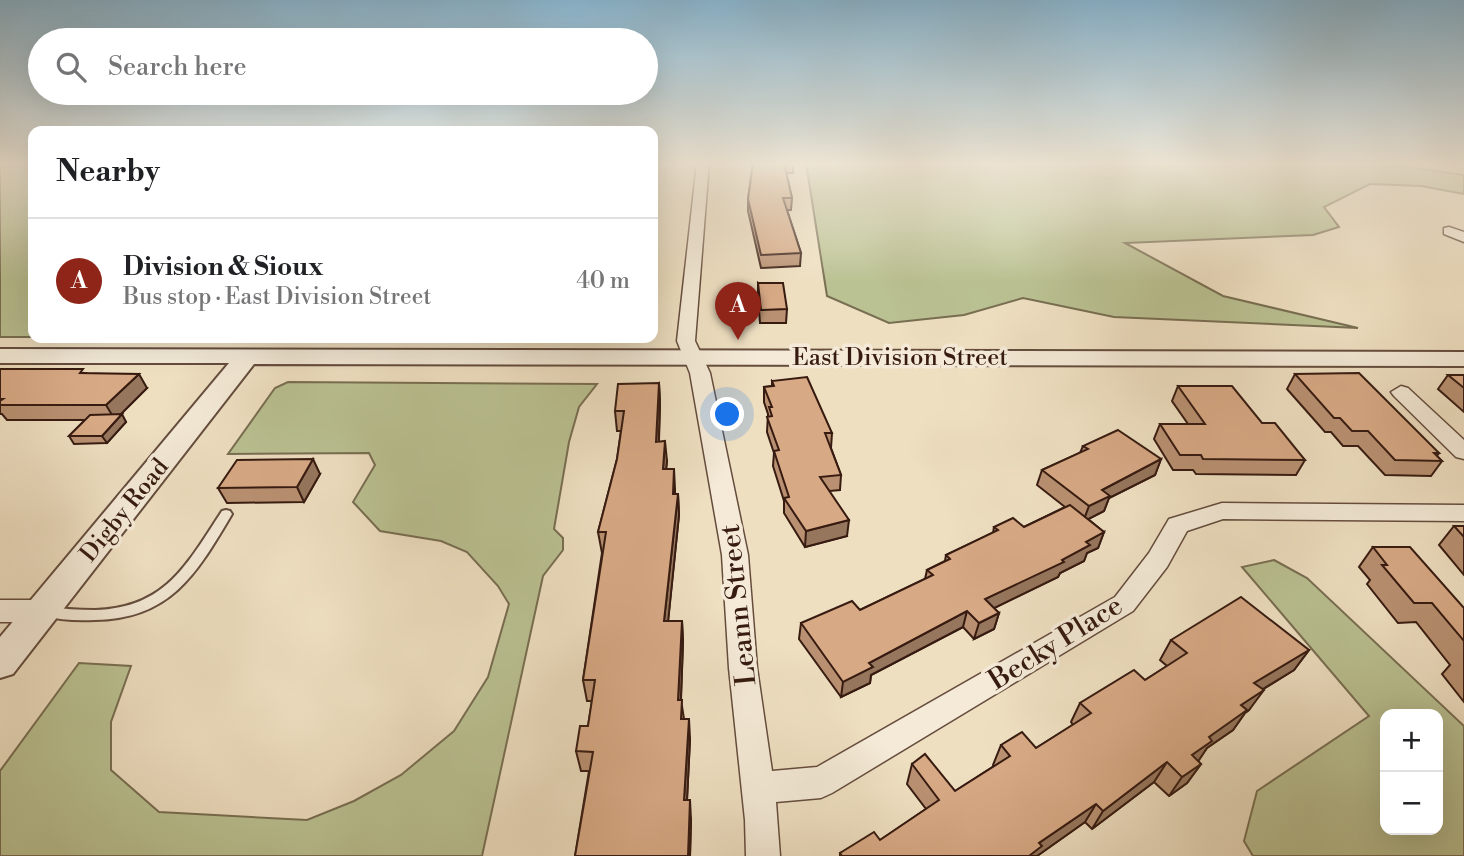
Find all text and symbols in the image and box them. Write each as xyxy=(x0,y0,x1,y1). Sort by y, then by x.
search box xyxy=(28,28,658,105)
icon: search xyxy=(52,48,90,86)
text: Search here xyxy=(108,51,247,83)
text: Nearby xyxy=(56,153,160,191)
text: Division & Sioux xyxy=(123,251,323,283)
text: A xyxy=(71,267,87,295)
text: 40 m xyxy=(576,267,630,295)
pin: A xyxy=(715,282,761,340)
text: Bus stop · East Division Street xyxy=(123,283,431,311)
street label: East Division Street xyxy=(792,343,1008,373)
your location xyxy=(710,397,744,431)
street label: Digby Road xyxy=(74,452,176,569)
street label: Leann Street xyxy=(713,522,764,687)
street label: Becky Place xyxy=(981,588,1129,699)
map controls xyxy=(1380,709,1443,835)
button: + xyxy=(1380,709,1443,772)
button: − xyxy=(1380,772,1443,835)

